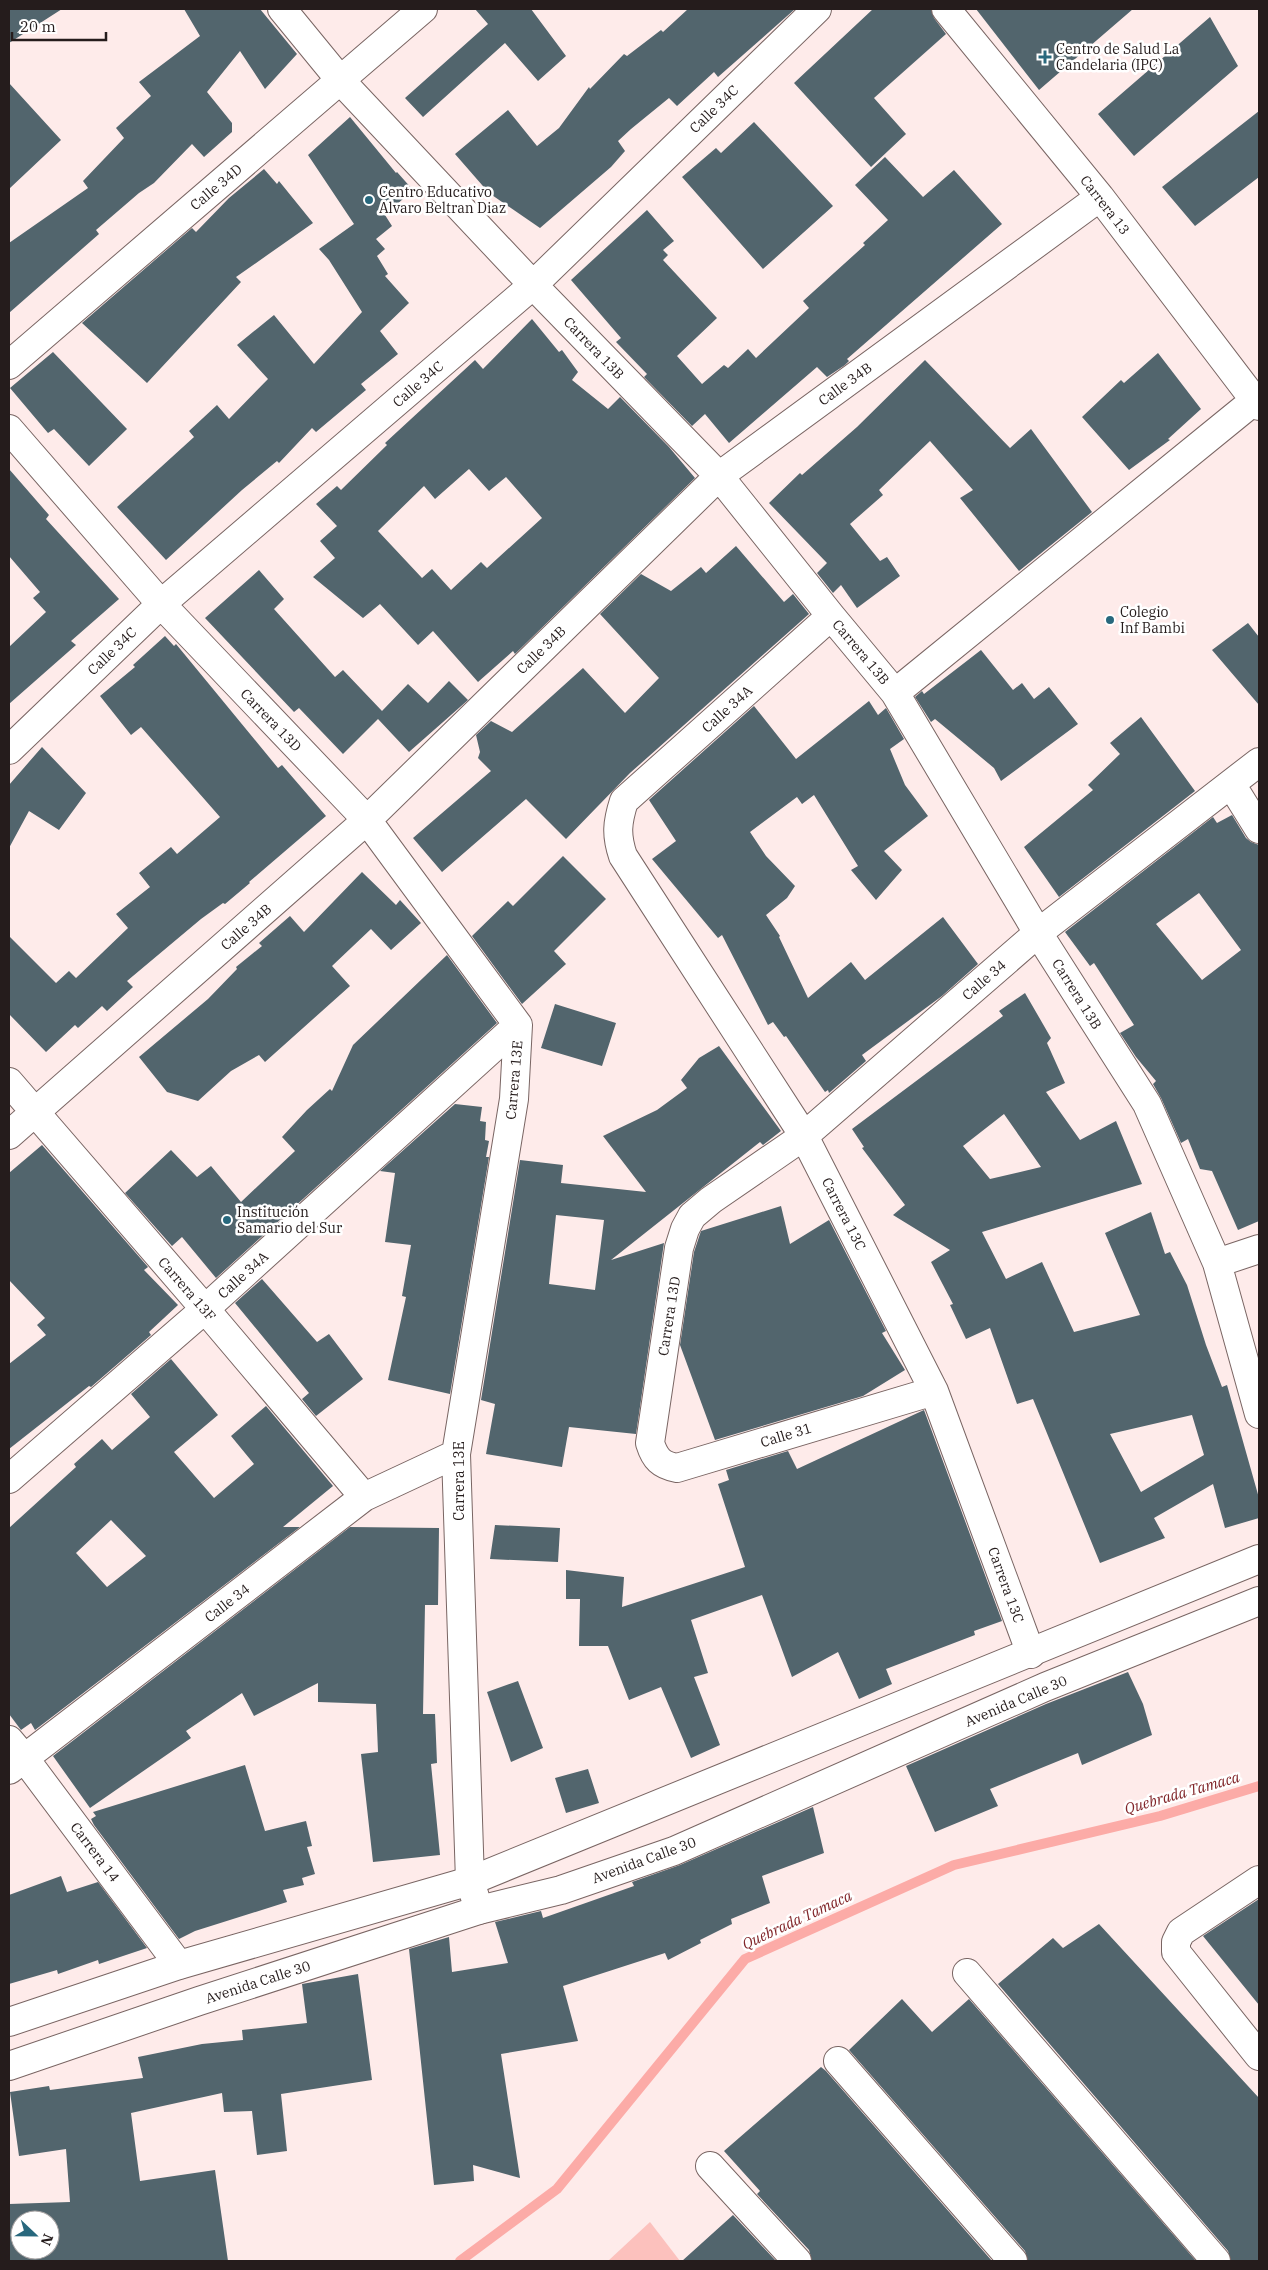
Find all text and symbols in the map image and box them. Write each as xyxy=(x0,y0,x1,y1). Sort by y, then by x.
scale bar xyxy=(12,10,106,42)
text: 20 m xyxy=(20,17,56,36)
place label: Centro de Salud La Candelaria (IPC) xyxy=(1056,40,1180,74)
marker: Centro de Salud La Candelaria (IPC) xyxy=(1038,50,1052,64)
street label: Calle 34C xyxy=(686,81,742,137)
street label: Calle 34D xyxy=(186,160,246,214)
street label: Carrera 13 xyxy=(1076,172,1134,238)
place label: Centro Educativo Alvaro Beltran Diaz xyxy=(379,183,506,217)
marker: Centro Educativo Alvaro Beltran Diaz xyxy=(363,194,375,206)
street label: Carrera 13B xyxy=(560,313,628,383)
street label: Calle 34C xyxy=(389,357,447,411)
street label: Calle 34B xyxy=(815,359,875,409)
place label: Colegio Inf Bambi xyxy=(1120,603,1185,637)
marker: Colegio Inf Bambi xyxy=(1104,614,1116,626)
street label: Carrera 13B xyxy=(828,616,894,688)
street label: Calle 34B xyxy=(512,622,570,678)
street label: Calle 34C xyxy=(84,623,140,679)
street label: Calle 34A xyxy=(698,681,756,736)
street label: Carrera 13D xyxy=(237,685,305,755)
street label: Calle 34B xyxy=(217,900,275,954)
street label: Carrera 13B xyxy=(1048,955,1106,1033)
street label: Calle 34 xyxy=(958,956,1010,1004)
street label: Carrera 13E xyxy=(502,1040,526,1120)
street label: Carrera 13C xyxy=(818,1175,870,1253)
place label: Institución Samario del Sur xyxy=(237,1203,343,1237)
marker: Institución Samario del Sur xyxy=(221,1214,233,1226)
street label: Calle 34A xyxy=(214,1247,272,1302)
street label: Carrera 13F xyxy=(154,1253,220,1325)
street label: Carrera 13D xyxy=(654,1275,684,1357)
street label: Calle 31 xyxy=(758,1419,814,1451)
street label: Carrera 13E xyxy=(450,1441,468,1521)
street label: Carrera 13C xyxy=(984,1545,1028,1625)
street label: Calle 34 xyxy=(201,1580,253,1626)
street label: Avenida Calle 30 xyxy=(962,1671,1070,1731)
water label: Quebrada Tamaca xyxy=(1122,1767,1242,1818)
street label: Carrera 14 xyxy=(67,1818,123,1886)
street label: Avenida Calle 30 xyxy=(590,1833,698,1887)
water label: Quebrada Tamaca xyxy=(739,1885,855,1953)
street label: Avenida Calle 30 xyxy=(203,1957,313,2007)
north arrow xyxy=(10,2210,60,2260)
text: N xyxy=(37,2231,57,2248)

